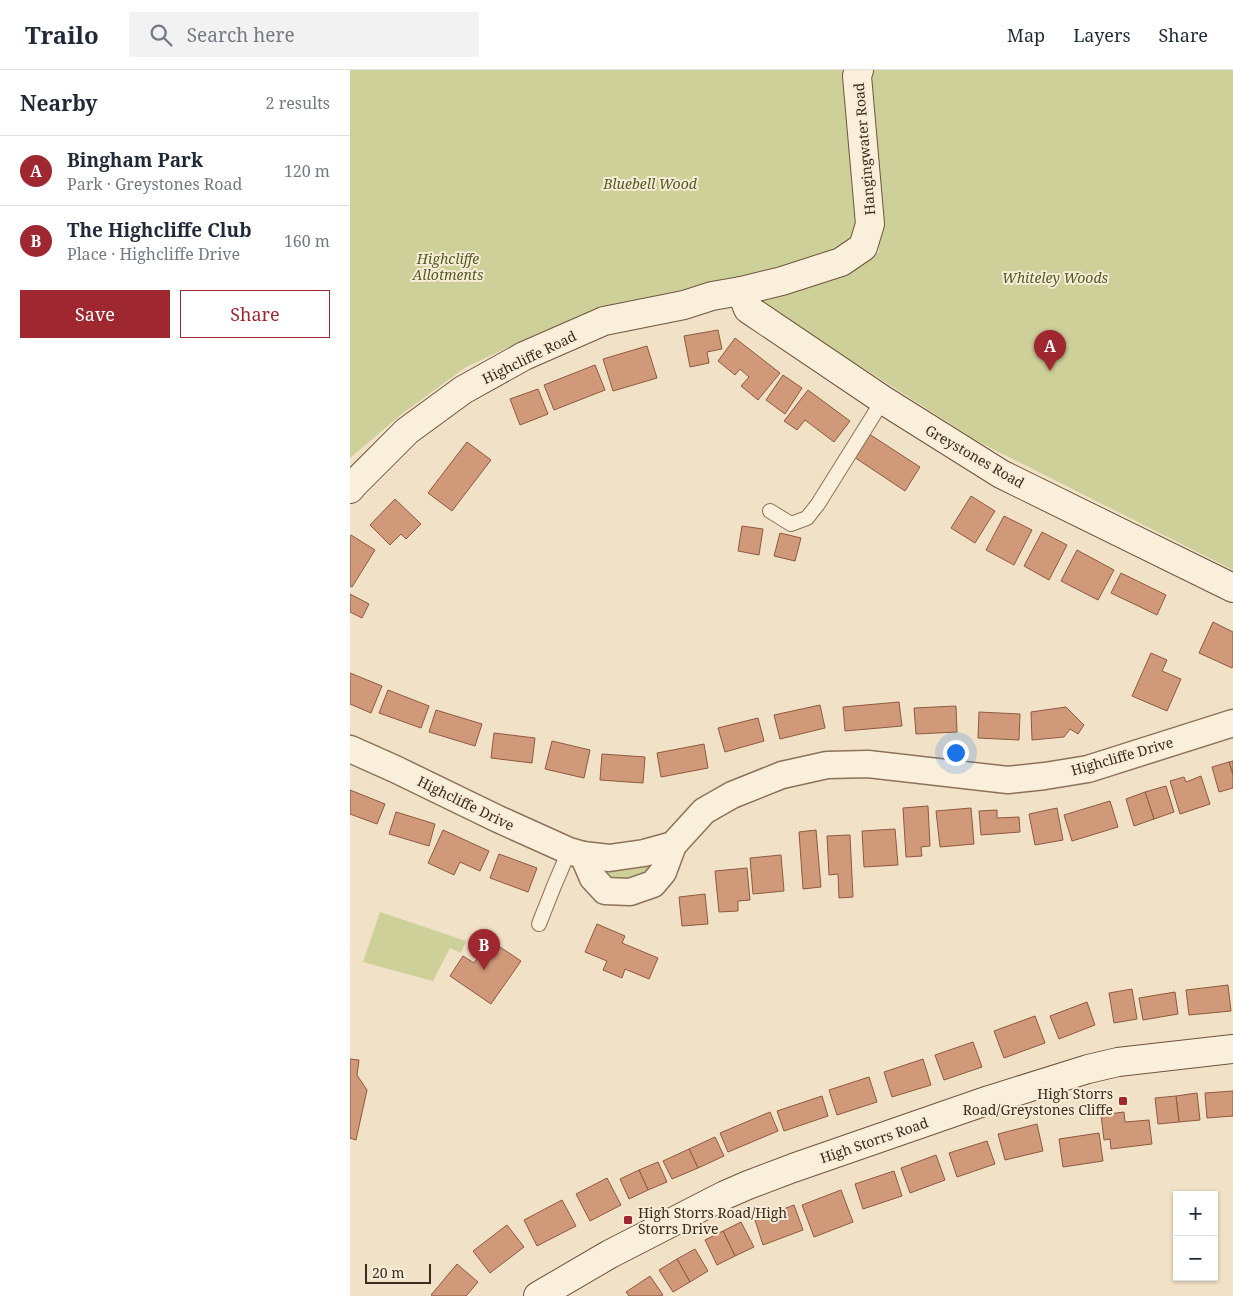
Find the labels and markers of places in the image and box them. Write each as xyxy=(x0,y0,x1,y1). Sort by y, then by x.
pin: A xyxy=(1034,330,1066,371)
pin: B xyxy=(468,929,500,970)
place label: High Storrs Road/Greystones Cliffe xyxy=(963,1084,1113,1119)
marker: High Storrs Road/Greystones Cliffe xyxy=(1117,1095,1129,1107)
place label: High Storrs Road/High Storrs Drive xyxy=(638,1203,787,1238)
marker: High Storrs Road/High Storrs Drive xyxy=(622,1214,634,1226)

